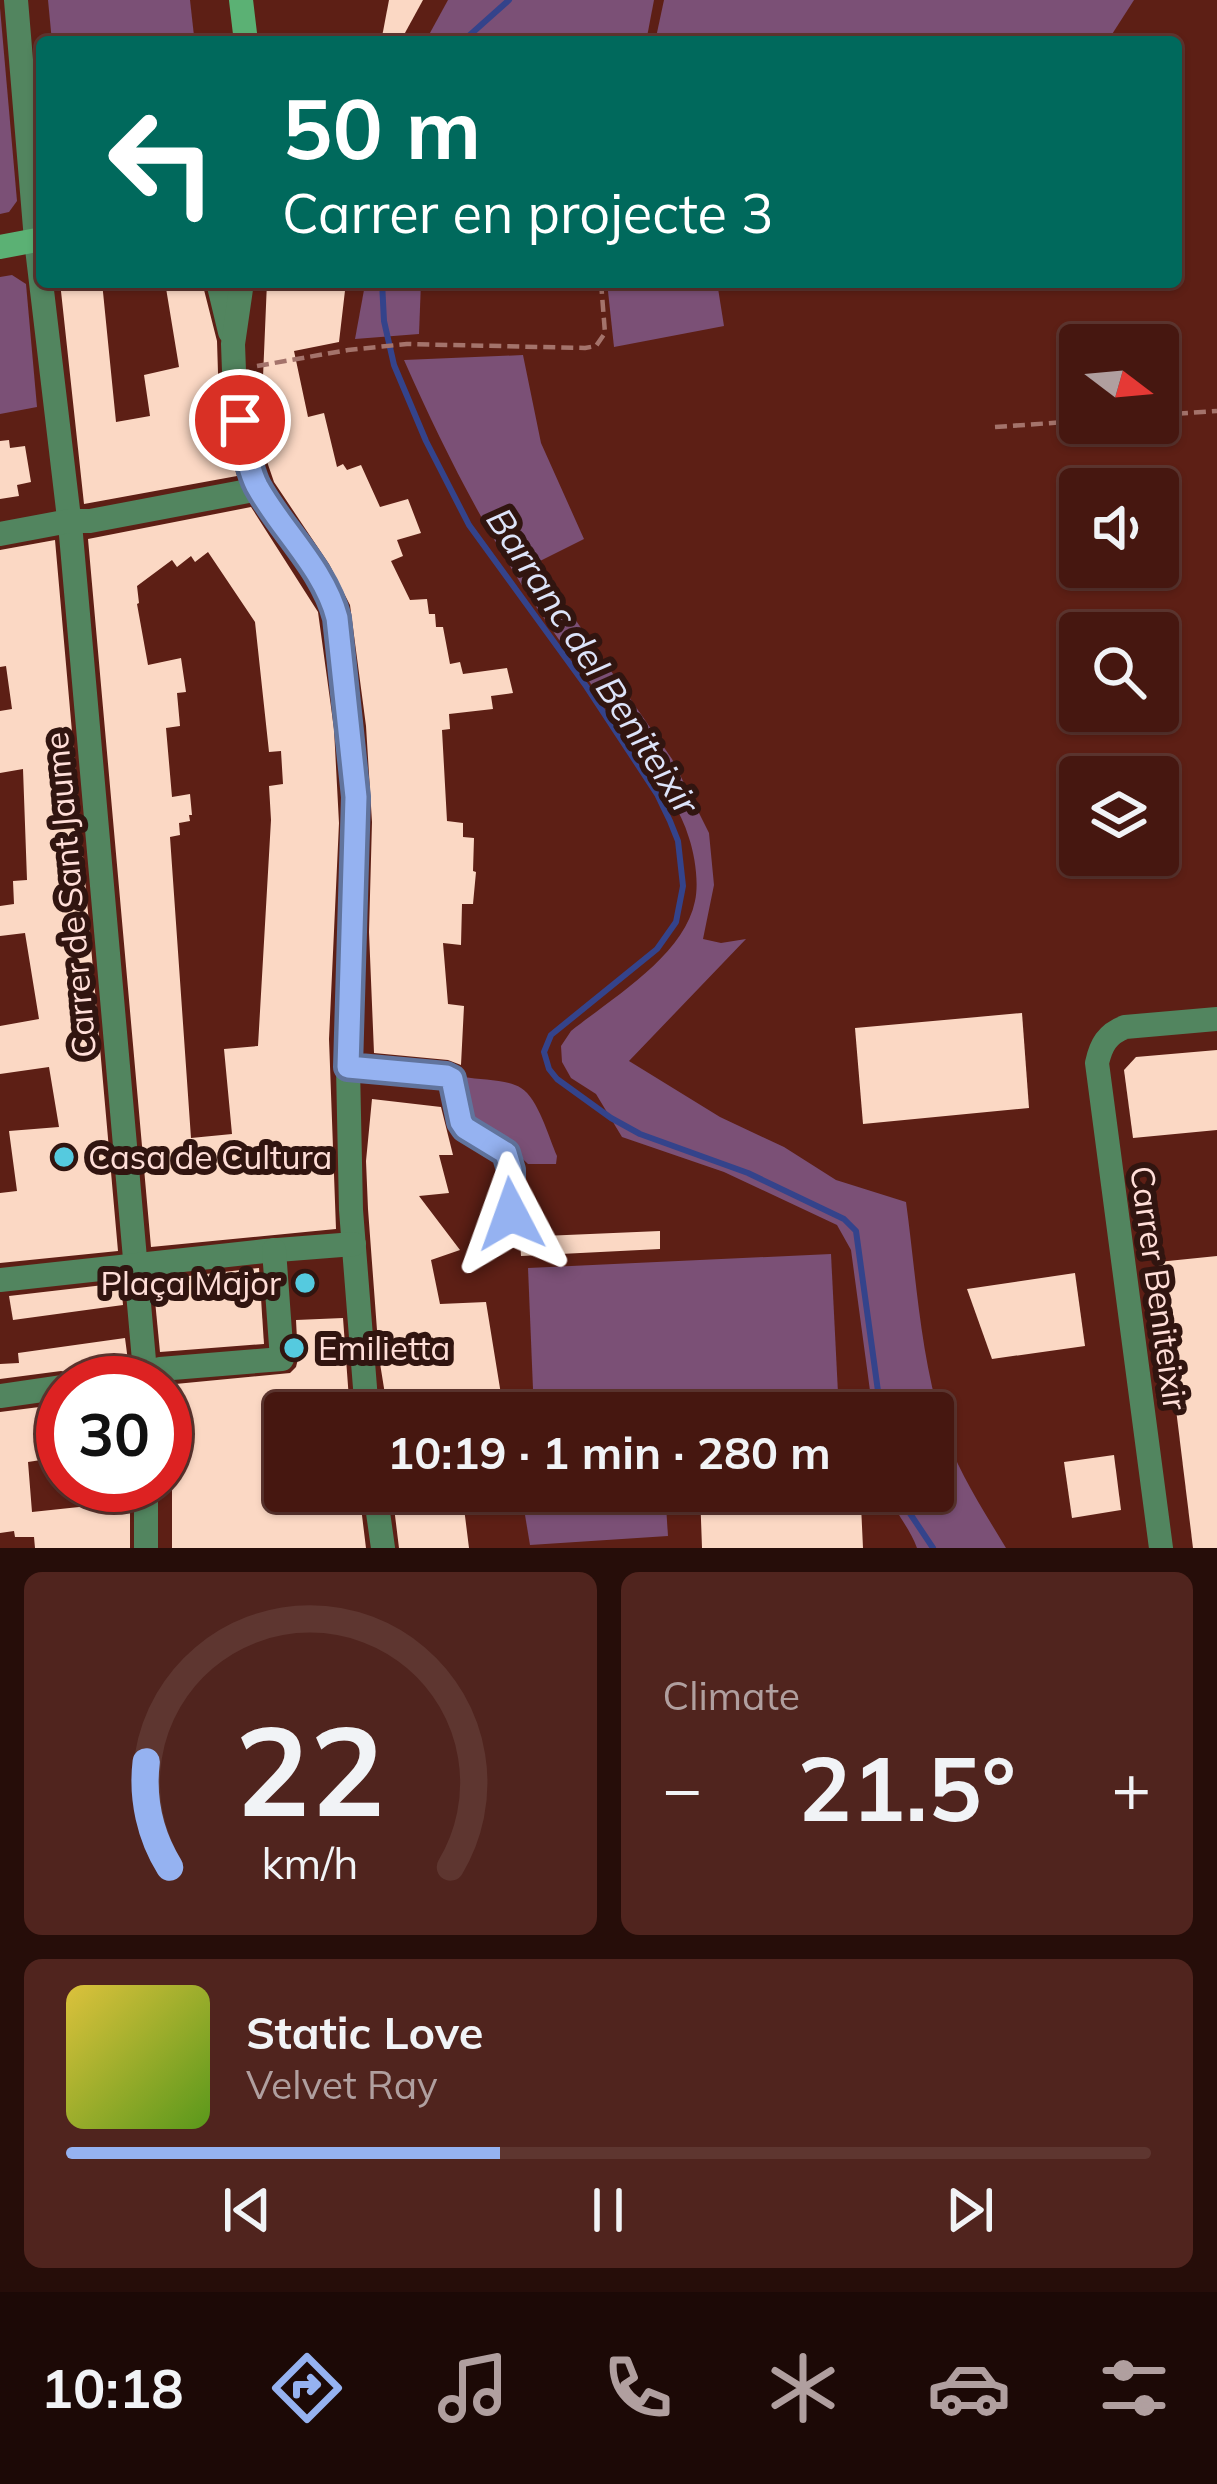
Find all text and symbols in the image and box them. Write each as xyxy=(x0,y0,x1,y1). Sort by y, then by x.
text: 50 m xyxy=(282,75,481,180)
icon: left xyxy=(84,84,240,240)
text: Carrer en projecte 3 xyxy=(282,179,773,247)
north arrow xyxy=(1059,324,1179,444)
map controls xyxy=(1059,324,1179,876)
pin xyxy=(189,369,291,471)
icon: arrive xyxy=(207,387,273,453)
button: sound xyxy=(1059,468,1179,588)
water label: Barranc del Beniteixir xyxy=(478,499,710,824)
button: search xyxy=(1059,612,1179,732)
street label: Carrer de Sant Jaume xyxy=(35,730,104,1060)
button: layers xyxy=(1059,756,1179,876)
place label: Casa de Cultura xyxy=(88,1136,332,1177)
marker: Casa de Cultura xyxy=(51,1144,77,1170)
position arrow xyxy=(448,1151,574,1277)
street label: Carrer Beniteixir xyxy=(1122,1163,1197,1413)
place label: Plaça Major xyxy=(100,1262,281,1303)
marker: Plaça Major xyxy=(292,1270,318,1296)
place label: Emilietta xyxy=(318,1327,450,1368)
marker: Emilietta xyxy=(281,1335,307,1361)
speed limit sign: 30 xyxy=(36,1356,192,1512)
text: 10:19 · 1 min · 280 m xyxy=(387,1424,831,1480)
text: Climate xyxy=(663,1671,800,1720)
text: 22 xyxy=(235,1691,385,1847)
text: 21.5° xyxy=(798,1731,1016,1844)
text: − xyxy=(663,1746,702,1829)
text: + xyxy=(1111,1746,1151,1829)
text: km/h xyxy=(262,1835,359,1889)
text: Static Love xyxy=(246,2004,483,2060)
text: Velvet Ray xyxy=(246,2060,438,2109)
icon: previous xyxy=(214,2177,280,2243)
icon: pause xyxy=(575,2177,641,2243)
icon: next xyxy=(937,2177,1003,2243)
icon: directions xyxy=(265,2346,349,2430)
icon: music xyxy=(431,2346,515,2430)
icon: phone xyxy=(596,2346,680,2430)
icon: climate xyxy=(761,2346,845,2430)
icon: car xyxy=(927,2346,1011,2430)
icon: filters xyxy=(1092,2346,1176,2430)
text: 10:18 xyxy=(41,2354,184,2422)

